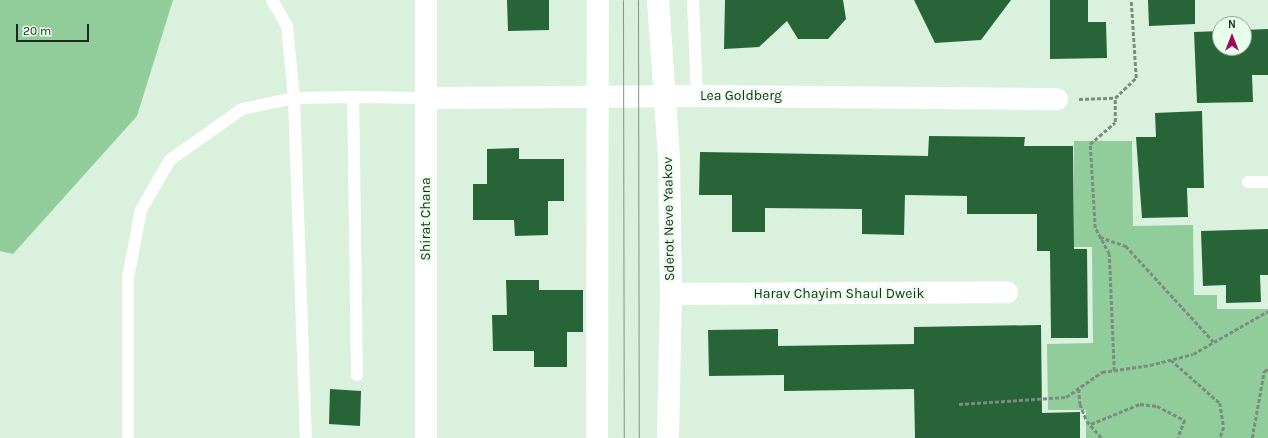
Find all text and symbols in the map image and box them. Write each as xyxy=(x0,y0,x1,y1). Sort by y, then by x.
scale bar xyxy=(18,16,91,42)
north arrow xyxy=(1212,16,1252,56)
text: N xyxy=(1228,18,1236,31)
text: 20 m xyxy=(23,24,51,38)
street label: Lea Goldberg xyxy=(700,88,782,104)
street label: Sderot Neve Yaakov xyxy=(660,157,678,281)
street label: Shirat Chana xyxy=(418,177,434,261)
street label: Harav Chayim Shaul Dweik xyxy=(753,286,925,302)

